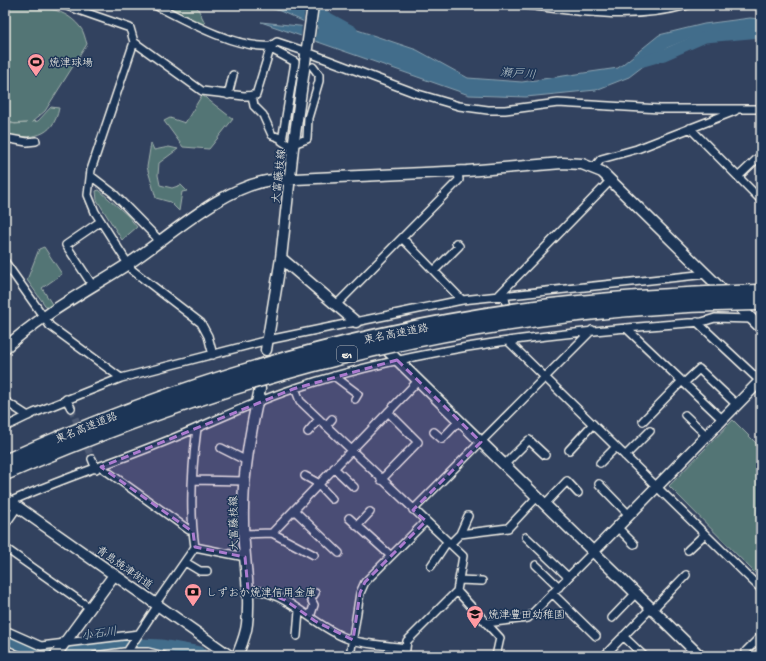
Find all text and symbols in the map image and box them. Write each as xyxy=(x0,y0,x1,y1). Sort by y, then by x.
sports icon: 焼津球場 xyxy=(26,52,46,77)
place label: 焼津球場 xyxy=(49,57,93,70)
water label: 瀬戸川 xyxy=(499,65,536,84)
street label: 大富藤枝線 xyxy=(270,148,289,204)
street label: 東名高速道路 xyxy=(363,322,430,347)
road number: E1 xyxy=(337,346,357,362)
street label: 東名高速道路 xyxy=(54,410,120,447)
street label: 大富藤枝線 xyxy=(228,495,241,551)
street label: 青島焼津街道 xyxy=(93,544,155,592)
bank icon: しずおか焼津信用金庫 xyxy=(183,582,203,607)
place label: しずおか焼津信用金庫 xyxy=(206,587,316,600)
school or university icon: 焼津豊田幼稚園 xyxy=(465,604,485,629)
place label: 焼津豊田幼稚園 xyxy=(488,609,565,622)
water label: 小石川 xyxy=(80,625,118,644)

